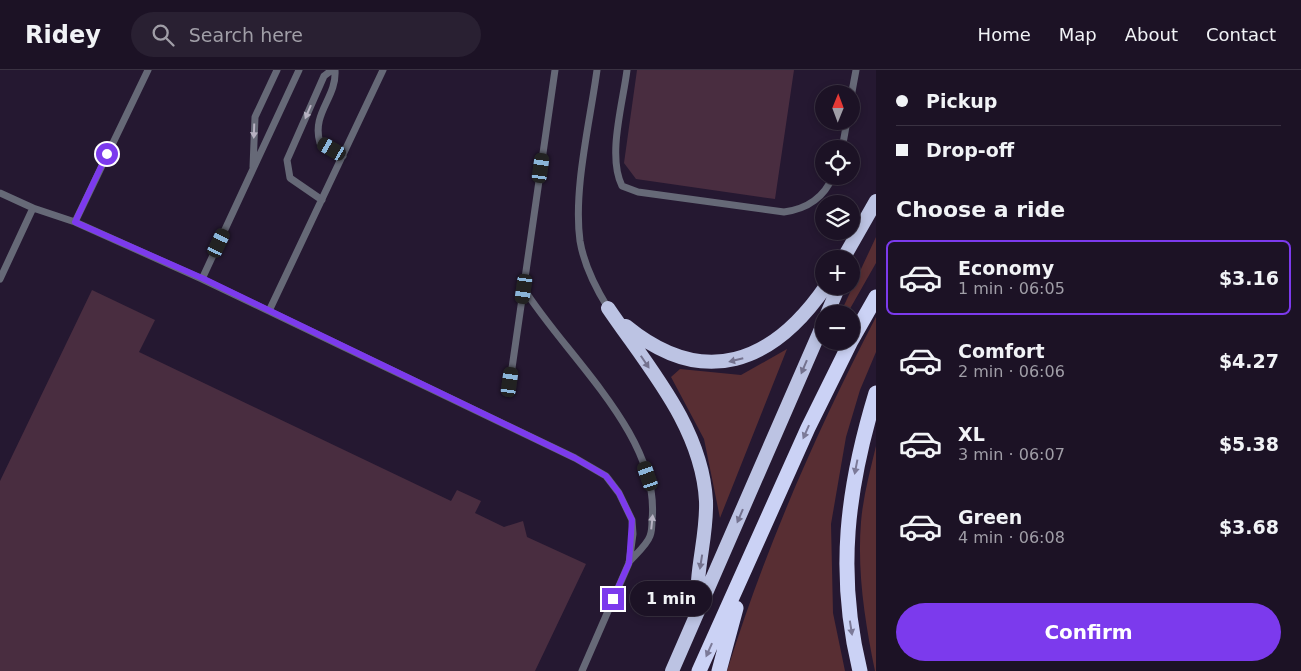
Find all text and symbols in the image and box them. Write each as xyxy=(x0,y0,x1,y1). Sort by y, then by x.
search box xyxy=(131,12,481,57)
text: Ridey xyxy=(25,21,101,49)
icon: search xyxy=(149,21,177,49)
text: Search here xyxy=(189,24,303,46)
text: Home xyxy=(978,24,1031,45)
text: Map xyxy=(1059,24,1097,45)
text: About xyxy=(1125,24,1178,45)
text: Contact xyxy=(1206,24,1276,45)
north arrow xyxy=(815,85,860,130)
map controls xyxy=(815,85,860,350)
text: Pickup xyxy=(926,90,997,112)
one-way arrow xyxy=(304,105,312,119)
one-way arrow xyxy=(250,124,258,140)
car xyxy=(315,135,348,163)
text: Drop-off xyxy=(926,139,1014,161)
button: locate xyxy=(815,140,860,185)
route start xyxy=(96,143,118,165)
car xyxy=(531,152,550,184)
button: layers xyxy=(815,195,860,240)
text: Choose a ride xyxy=(896,197,1065,222)
car xyxy=(205,226,232,260)
button: + xyxy=(815,250,860,295)
icon: car xyxy=(898,255,943,300)
text: Economy xyxy=(958,257,1054,279)
text: $3.16 xyxy=(1219,267,1279,289)
car xyxy=(514,273,533,305)
text: 1 min · 06:05 xyxy=(958,279,1065,298)
button: − xyxy=(815,305,860,350)
icon: car xyxy=(898,338,943,383)
text: Comfort xyxy=(958,340,1045,362)
text: $4.27 xyxy=(1219,350,1279,372)
one-way arrow xyxy=(640,356,650,369)
one-way arrow xyxy=(728,356,743,364)
one-way arrow xyxy=(800,360,808,374)
text: 2 min · 06:06 xyxy=(958,362,1065,381)
car xyxy=(500,366,519,398)
icon: car xyxy=(898,421,943,466)
text: XL xyxy=(958,423,985,445)
one-way arrow xyxy=(802,425,810,439)
text: $5.38 xyxy=(1219,433,1279,455)
text: 3 min · 06:07 xyxy=(958,445,1065,464)
car xyxy=(636,459,659,493)
one-way arrow xyxy=(851,459,859,475)
icon: car xyxy=(898,504,943,549)
text: Green xyxy=(958,506,1022,528)
one-way arrow xyxy=(735,509,743,523)
one-way arrow xyxy=(648,513,656,529)
text: $3.68 xyxy=(1219,516,1279,538)
text: 4 min · 06:08 xyxy=(958,528,1065,547)
one-way arrow xyxy=(697,554,705,570)
callout: 1 min xyxy=(630,582,713,616)
route end xyxy=(602,588,624,610)
text: 1 min xyxy=(646,589,696,608)
button: Confirm xyxy=(896,603,1281,661)
one-way arrow xyxy=(847,621,855,637)
one-way arrow xyxy=(704,643,712,657)

